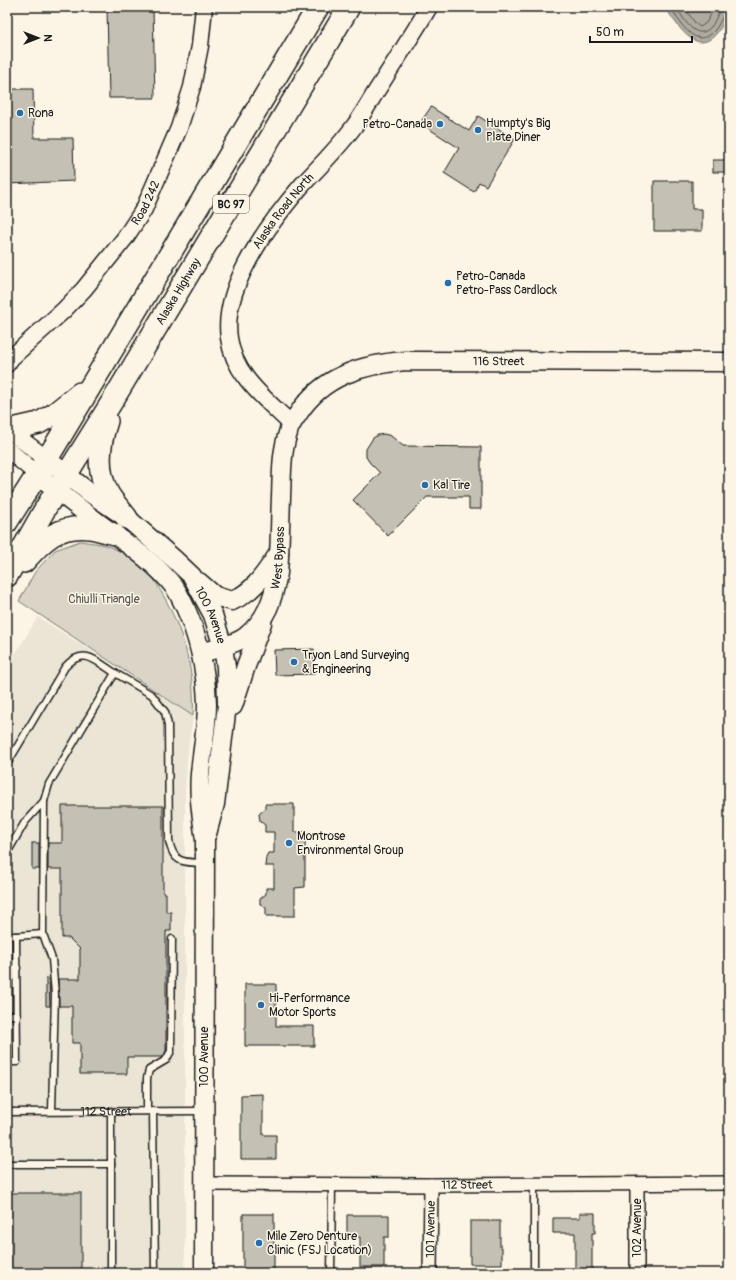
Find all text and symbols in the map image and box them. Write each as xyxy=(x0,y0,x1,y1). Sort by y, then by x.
north arrow xyxy=(18,18,58,58)
scale bar xyxy=(590,18,692,44)
text: 50 m xyxy=(596,25,624,40)
text: N xyxy=(41,34,54,42)
place label: Rona xyxy=(28,106,54,121)
marker: Rona xyxy=(15,108,25,118)
place label: Humpty's Big Plate Diner xyxy=(486,116,551,145)
place label: Petro-Canada xyxy=(363,117,432,132)
marker: Petro-Canada xyxy=(435,119,445,129)
marker: Humpty's Big Plate Diner xyxy=(473,125,483,135)
street label: Alaska Road North xyxy=(250,170,317,252)
street label: Road 242 xyxy=(128,178,163,228)
road number: BC 97 xyxy=(213,195,249,213)
street label: Alaska Highway xyxy=(153,256,204,328)
place label: Petro-Canada Petro-Pass Cardlock xyxy=(456,269,557,298)
marker: Petro-Canada Petro-Pass Cardlock xyxy=(443,278,453,288)
street label: 116 Street xyxy=(473,354,525,369)
place label: Kal Tire xyxy=(433,478,470,493)
marker: Kal Tire xyxy=(420,480,430,490)
street label: West Bypass xyxy=(268,526,288,591)
street label: 100 Avenue xyxy=(191,584,228,646)
park label: Chiulli Triangle xyxy=(68,592,140,607)
place label: Tryon Land Surveying & Engineering xyxy=(302,648,409,677)
marker: Tryon Land Surveying & Engineering xyxy=(289,657,299,667)
place label: Montrose Environmental Group xyxy=(297,829,404,858)
marker: Montrose Environmental Group xyxy=(284,838,294,848)
place label: Hi-Performance Motor Sports xyxy=(269,991,350,1020)
marker: Hi-Performance Motor Sports xyxy=(256,1000,266,1010)
street label: 100 Avenue xyxy=(197,1027,212,1087)
street label: 112 Street xyxy=(80,1104,132,1120)
street label: 112 Street xyxy=(441,1178,493,1193)
street label: 102 Avenue xyxy=(630,1198,645,1258)
street label: 101 Avenue xyxy=(423,1200,439,1258)
place label: Mile Zero Denture Clinic (FSJ Location) xyxy=(267,1229,372,1258)
marker: Mile Zero Denture Clinic (FSJ Location) xyxy=(254,1238,264,1248)

